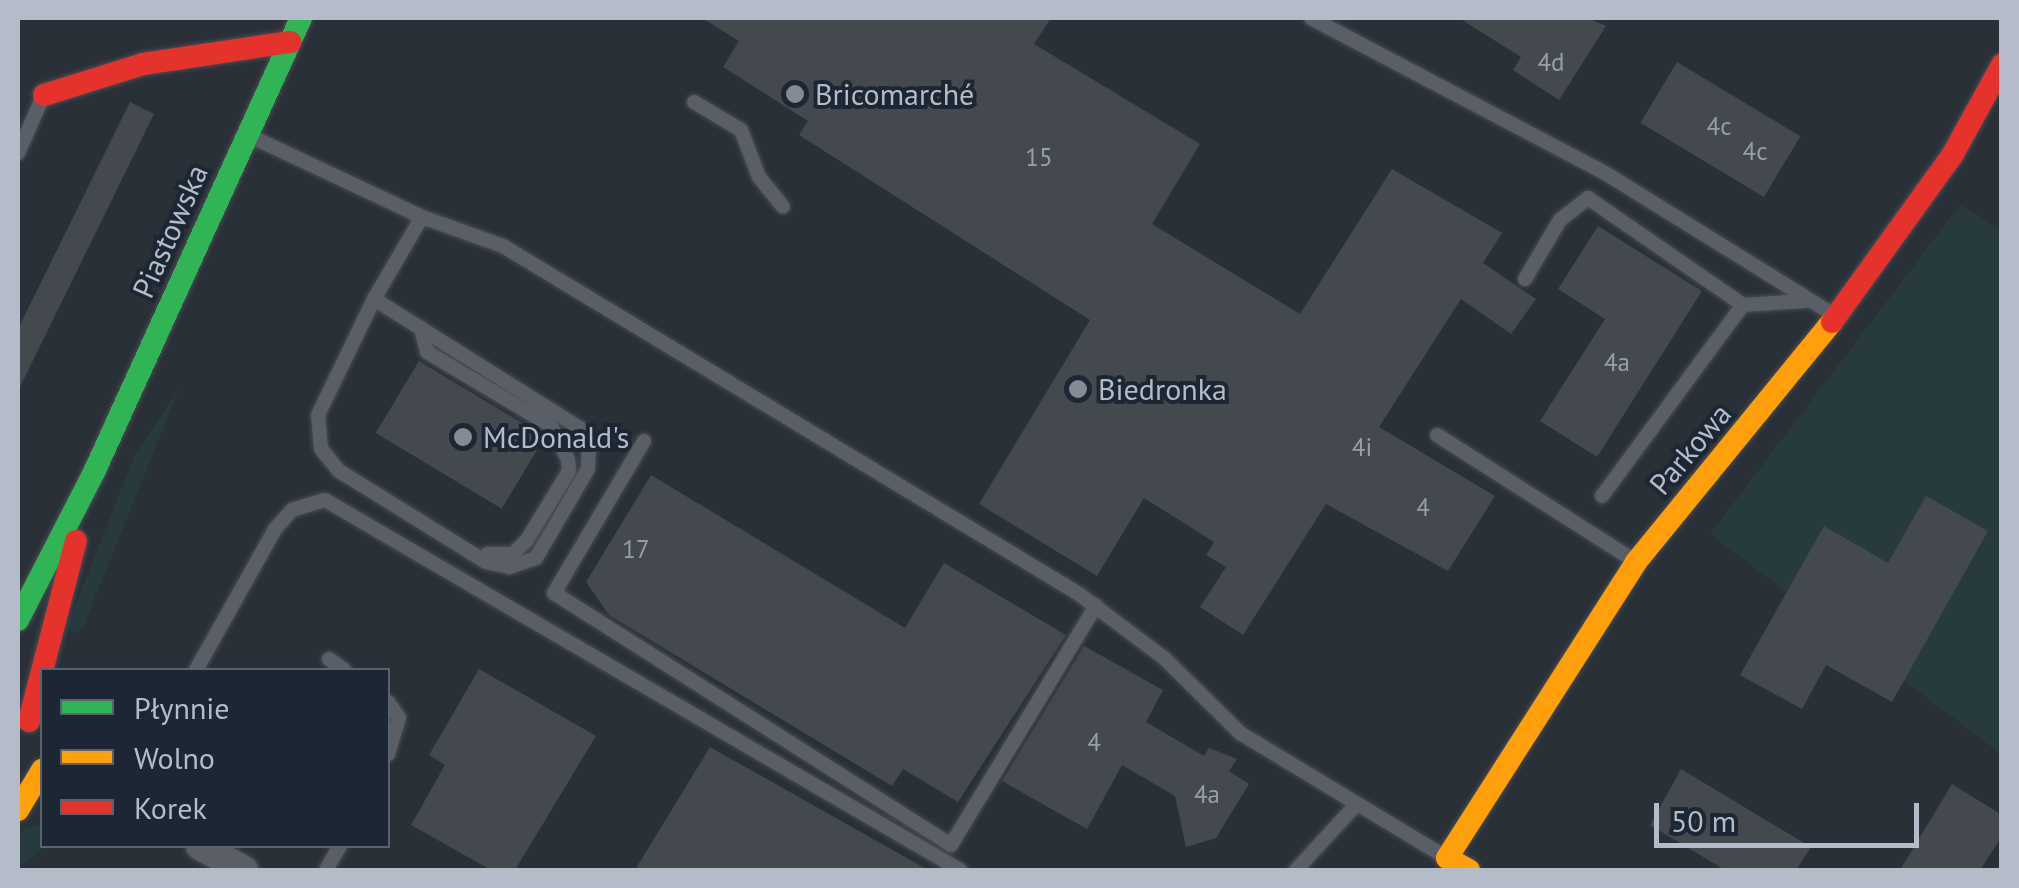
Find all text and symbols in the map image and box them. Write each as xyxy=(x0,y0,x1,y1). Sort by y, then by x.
house number: 4d xyxy=(1537,47,1565,77)
place label: Bricomarché xyxy=(815,76,974,112)
marker: Bricomarché xyxy=(784,83,806,105)
house number: 4c xyxy=(1707,111,1731,141)
house number: 4c xyxy=(1743,136,1767,166)
house number: 15 xyxy=(1025,142,1053,172)
street label: Piastowska xyxy=(125,159,215,303)
house number: 4a xyxy=(1604,347,1630,377)
place label: Biedronka xyxy=(1098,371,1227,407)
marker: Biedronka xyxy=(1067,378,1089,400)
street label: Parkowa xyxy=(1642,396,1738,502)
place label: McDonald's xyxy=(483,419,629,455)
marker: McDonald's xyxy=(452,426,474,448)
house number: 4i xyxy=(1352,432,1372,462)
house number: 4 xyxy=(1416,492,1430,522)
house number: 17 xyxy=(622,534,650,564)
legend xyxy=(40,668,390,848)
text: Płynnie xyxy=(134,688,230,727)
house number: 4 xyxy=(1087,727,1101,757)
text: Wolno xyxy=(134,738,215,777)
house number: 4a xyxy=(1194,779,1220,809)
scale bar xyxy=(1659,783,1924,845)
text: Korek xyxy=(134,788,207,827)
text: 50 m xyxy=(1671,801,1736,840)

